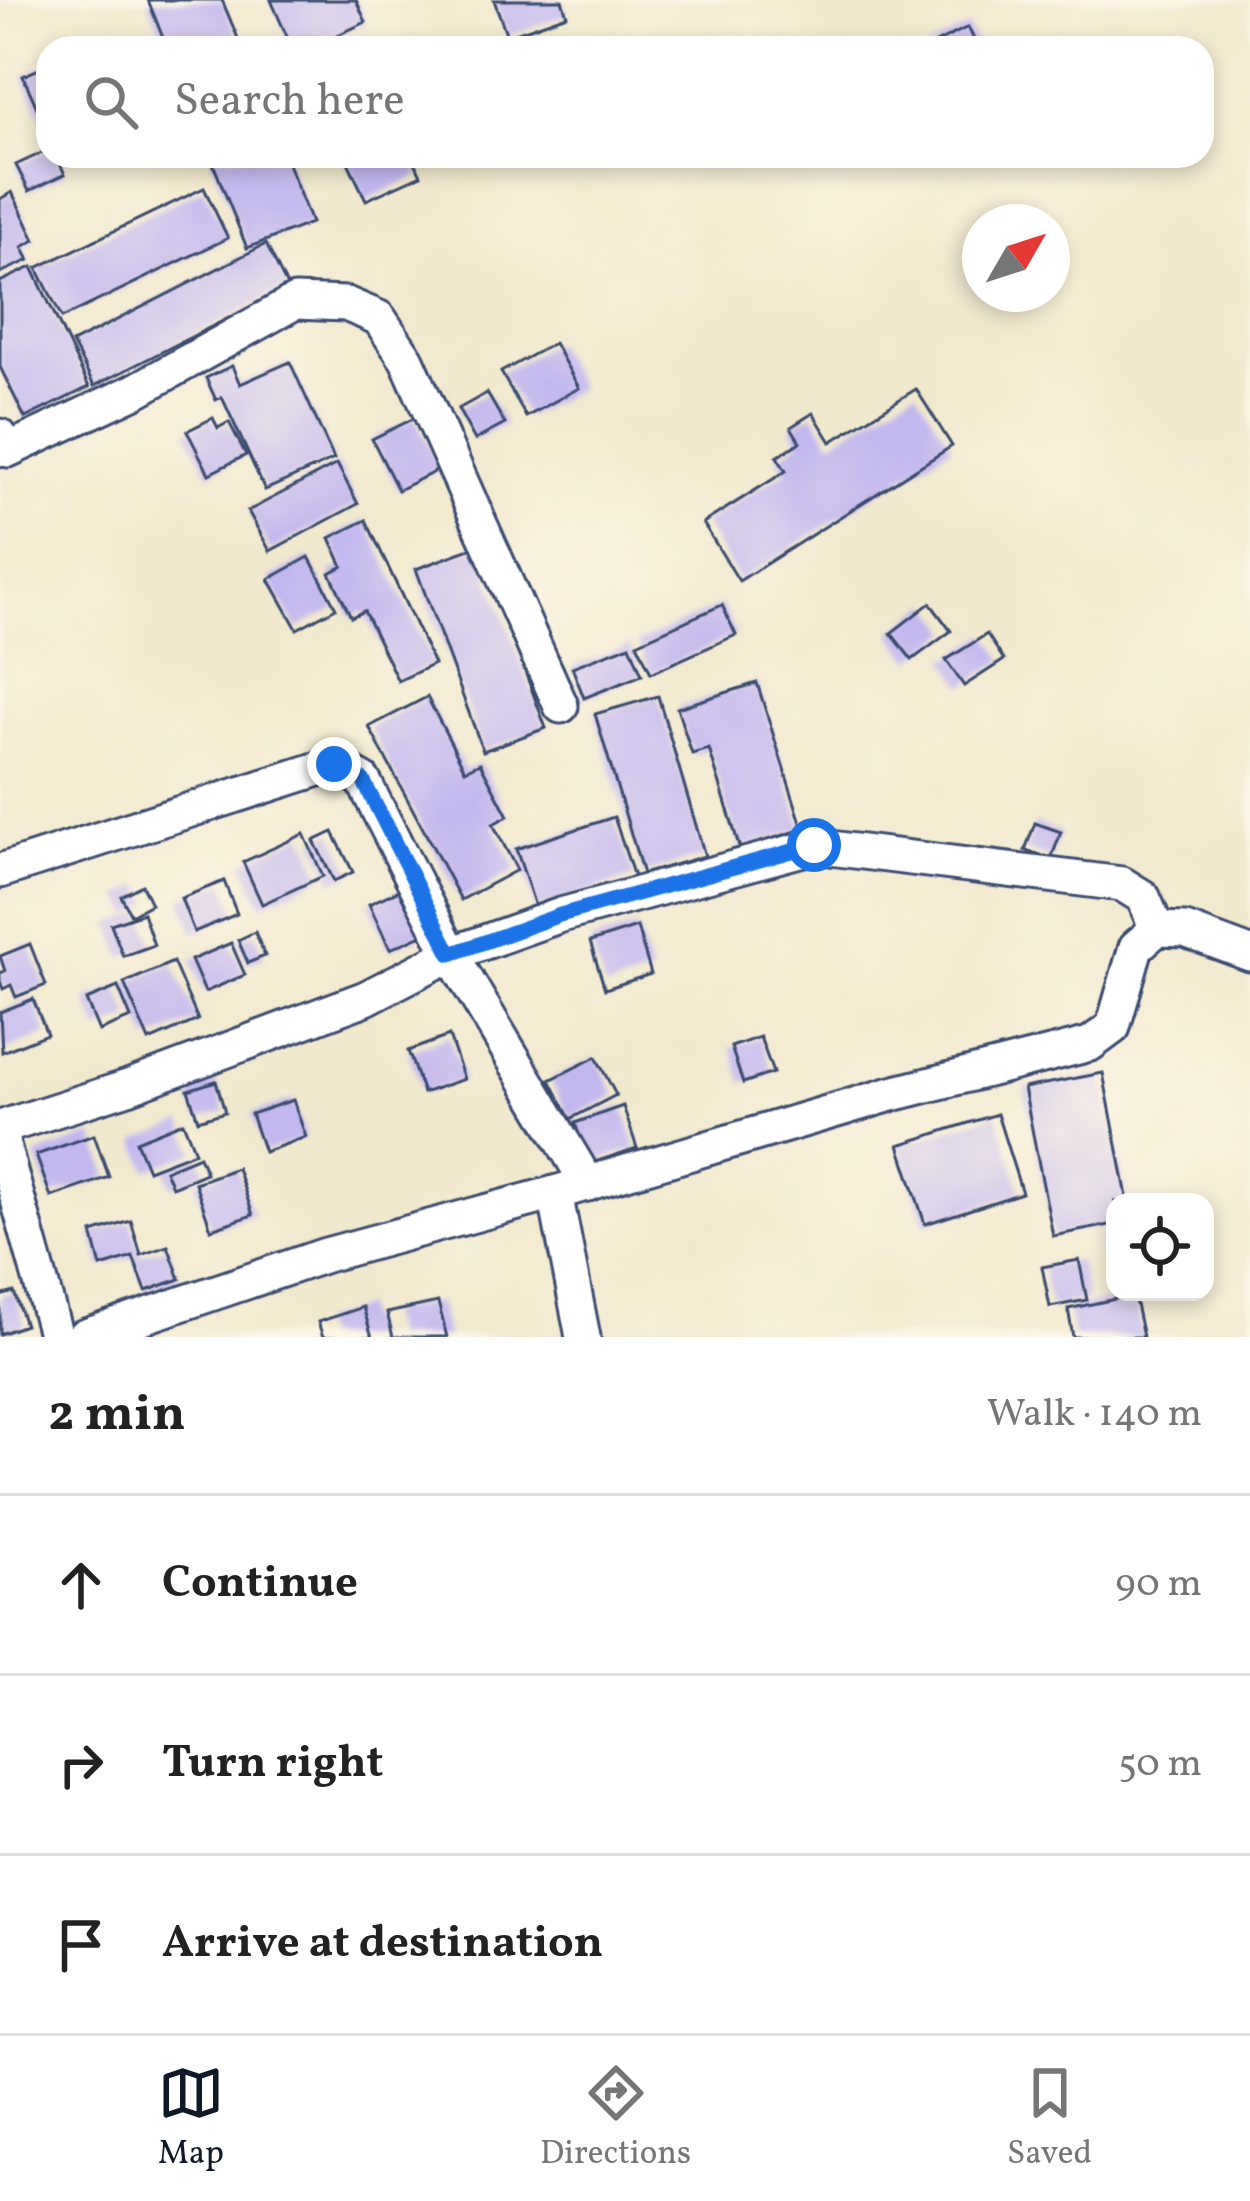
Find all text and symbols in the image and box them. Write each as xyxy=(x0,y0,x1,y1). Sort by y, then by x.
search box xyxy=(36,36,1214,168)
icon: search xyxy=(78,69,144,135)
text: Search here xyxy=(174,71,405,134)
north arrow xyxy=(962,204,1070,312)
route end xyxy=(307,737,361,791)
route start xyxy=(787,818,841,872)
map controls xyxy=(1106,1193,1214,1301)
button: locate xyxy=(1106,1193,1214,1301)
text: 2 min xyxy=(48,1380,186,1451)
text: Walk · 140 m xyxy=(987,1388,1202,1442)
icon: ahead xyxy=(48,1552,114,1618)
text: Continue xyxy=(162,1553,358,1616)
text: 90 m xyxy=(1115,1558,1202,1612)
icon: right xyxy=(48,1732,114,1798)
text: Turn right xyxy=(162,1733,383,1796)
text: 50 m xyxy=(1118,1738,1202,1792)
icon: arrive xyxy=(48,1912,114,1978)
text: Arrive at destination xyxy=(162,1913,603,1976)
tab: Map xyxy=(158,2060,224,2178)
tab: Directions xyxy=(540,2060,691,2178)
tab: Saved xyxy=(1007,2060,1092,2178)

